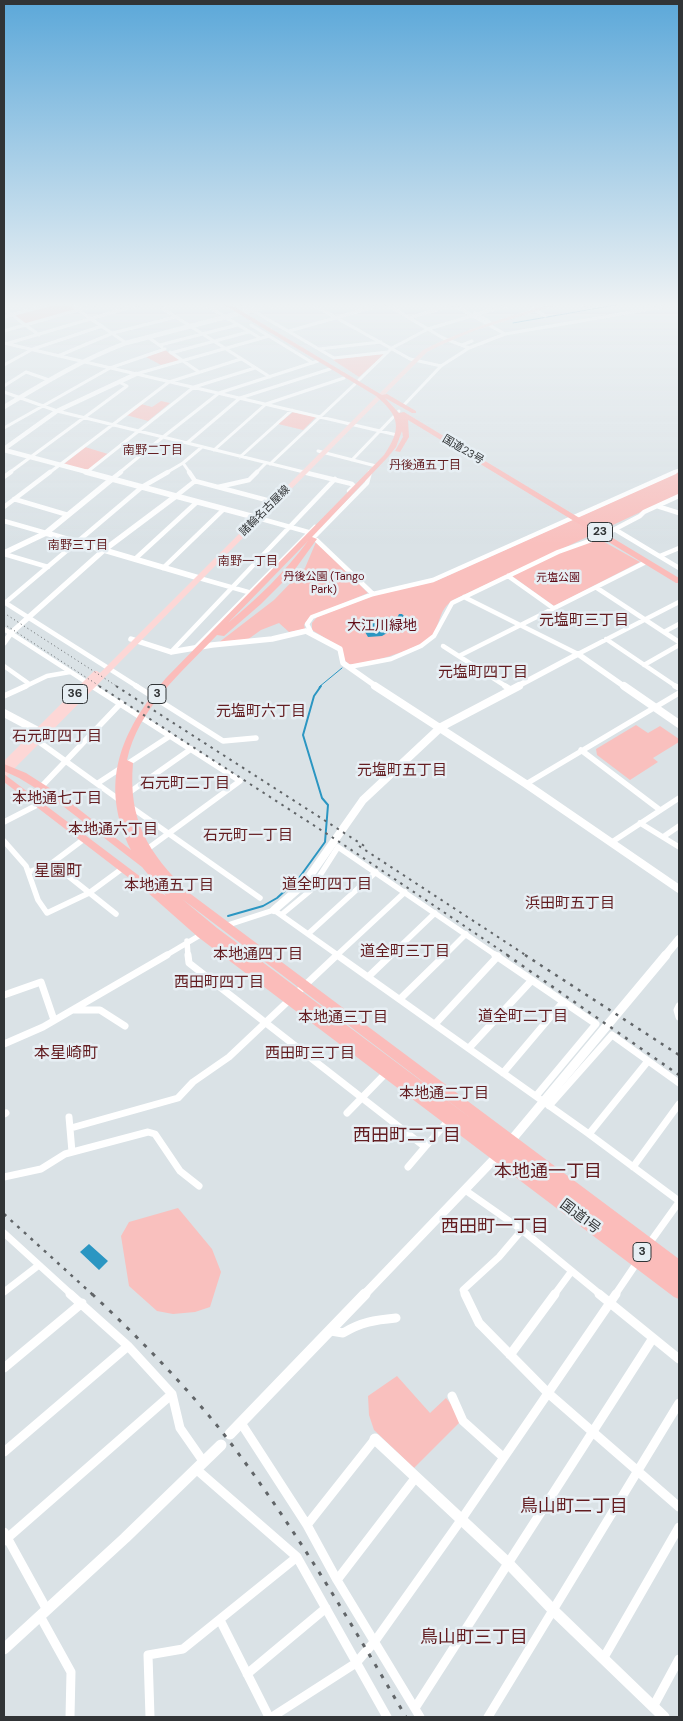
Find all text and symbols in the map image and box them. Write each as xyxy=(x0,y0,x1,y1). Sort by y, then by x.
street label: 国道23号 xyxy=(440,433,486,467)
district label: 南野二丁目 xyxy=(123,444,183,458)
district label: 丹後通五丁目 xyxy=(389,459,461,473)
street label: 諸輪名古屋線 xyxy=(237,483,293,539)
road number: 23 xyxy=(588,522,612,542)
district label: 南野三丁目 xyxy=(48,539,108,553)
district label: 南野一丁目 xyxy=(218,555,278,569)
park label: 丹後公園 (Tango Park) xyxy=(283,570,365,596)
park label: 元塩公園 xyxy=(536,571,580,585)
district label: 元塩町三丁目 xyxy=(539,612,629,630)
park label: 大江川緑地 xyxy=(347,618,417,634)
district label: 元塩町四丁目 xyxy=(438,664,528,682)
road number: 36 xyxy=(62,684,88,704)
road number: 3 xyxy=(148,684,166,704)
district label: 元塩町六丁目 xyxy=(216,703,306,721)
district label: 石元町四丁目 xyxy=(12,728,102,746)
district label: 元塩町五丁目 xyxy=(357,762,447,780)
district label: 石元町二丁目 xyxy=(140,775,230,793)
district label: 本地通七丁目 xyxy=(12,790,102,808)
district label: 本地通六丁目 xyxy=(68,821,158,839)
district label: 石元町一丁目 xyxy=(203,827,293,845)
district label: 星園町 xyxy=(34,862,82,882)
district label: 道全町四丁目 xyxy=(282,876,372,894)
district label: 本地通五丁目 xyxy=(124,877,214,895)
district label: 浜田町五丁目 xyxy=(525,895,615,913)
district label: 道全町三丁目 xyxy=(360,943,450,961)
district label: 本地通四丁目 xyxy=(213,946,303,964)
district label: 西田町四丁目 xyxy=(174,974,264,992)
district label: 道全町二丁目 xyxy=(478,1008,568,1026)
district label: 本地通三丁目 xyxy=(298,1009,388,1027)
district label: 本星崎町 xyxy=(34,1044,98,1064)
district label: 西田町三丁目 xyxy=(265,1045,355,1063)
district label: 本地通二丁目 xyxy=(399,1085,489,1103)
district label: 西田町二丁目 xyxy=(353,1125,461,1147)
district label: 本地通一丁目 xyxy=(494,1161,602,1183)
street label: 国道1号 xyxy=(556,1196,604,1238)
district label: 西田町一丁目 xyxy=(441,1216,549,1238)
road number: 3 xyxy=(633,1242,651,1262)
district label: 鳥山町二丁目 xyxy=(520,1496,628,1518)
district label: 鳥山町三丁目 xyxy=(420,1627,528,1649)

